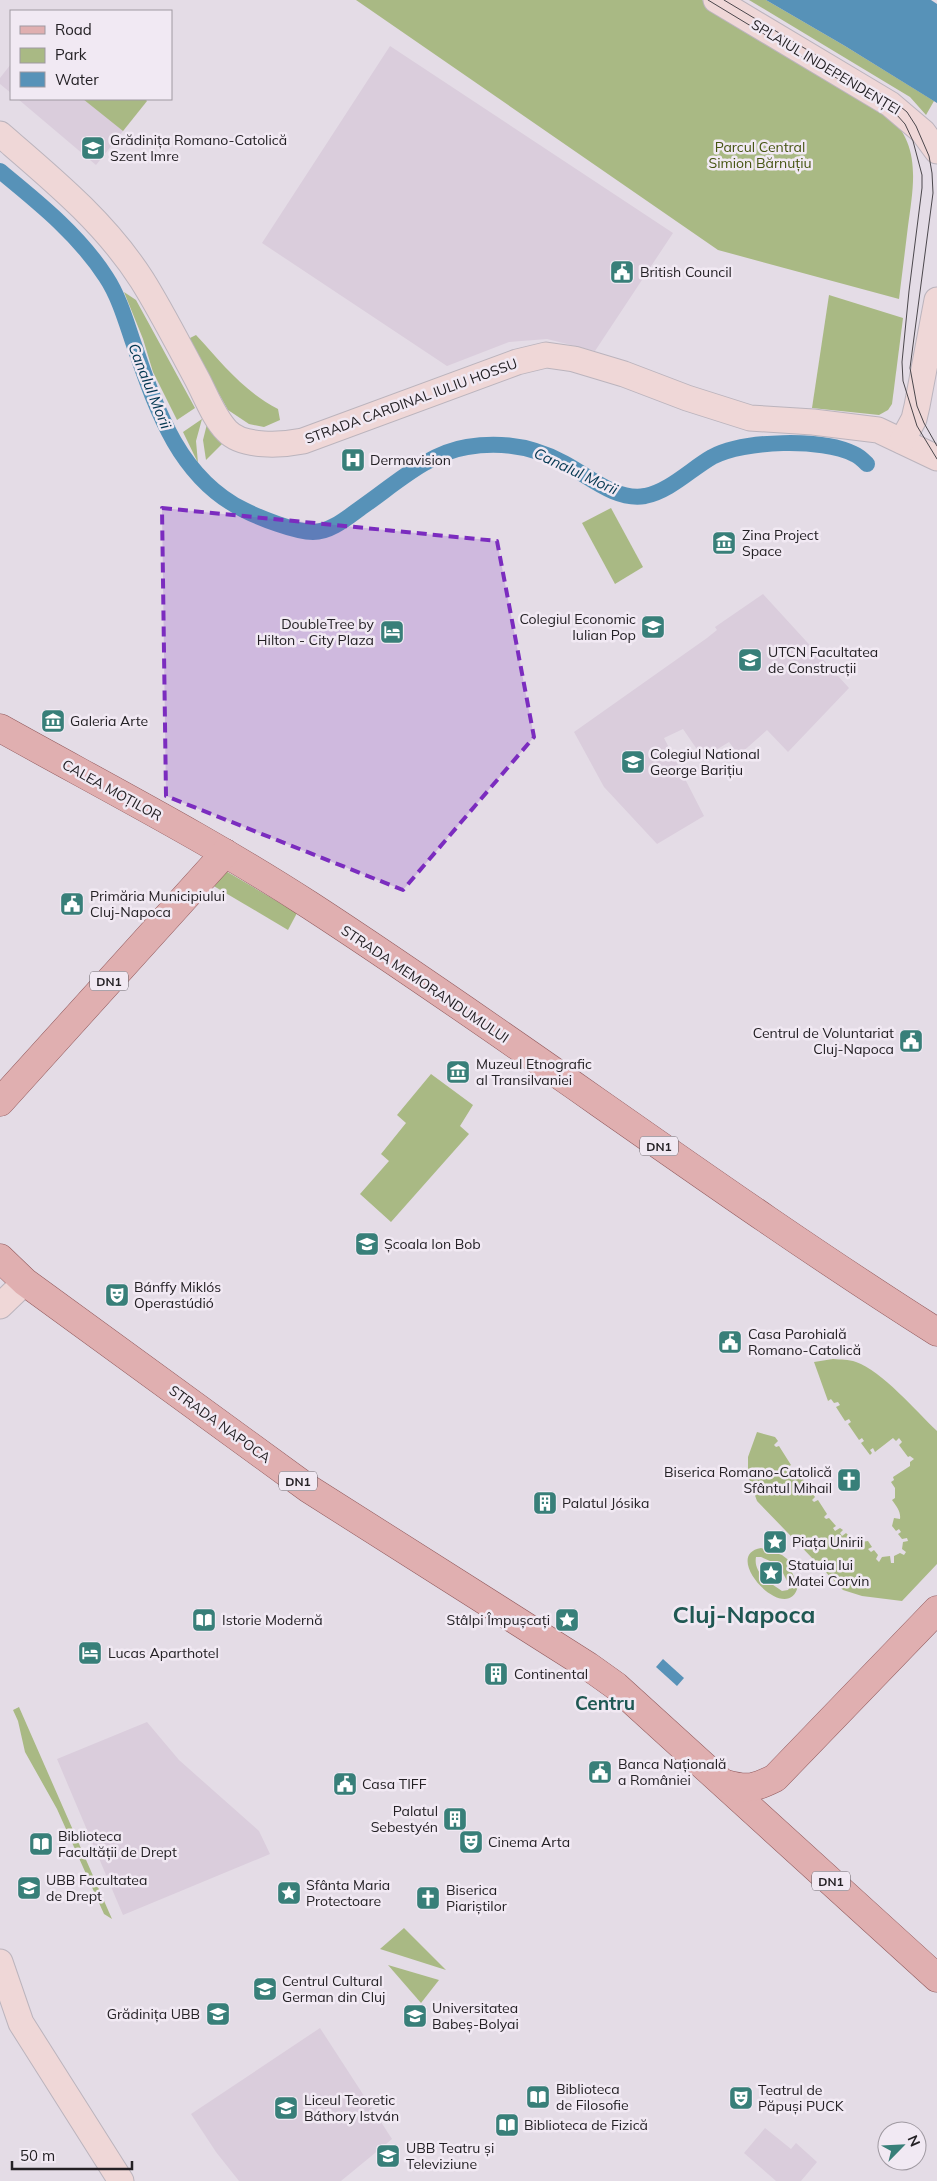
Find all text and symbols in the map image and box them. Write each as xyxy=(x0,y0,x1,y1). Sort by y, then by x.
legend xyxy=(10,10,172,100)
street label: SPLAIUL INDEPENDENȚEI xyxy=(748,15,904,119)
text: Road xyxy=(55,20,92,39)
text: Park xyxy=(55,45,87,64)
text: Water xyxy=(55,70,99,89)
place label: Grădinița Romano-Catolică Szent Imre xyxy=(110,131,287,165)
school or university icon: Grădinița Romano-Catolică Szent Imre xyxy=(80,135,106,161)
park label: Parcul Central Simion Bărnuțiu xyxy=(708,138,812,172)
public building icon: British Council xyxy=(609,259,635,285)
place label: British Council xyxy=(640,263,732,281)
water label: Canalul Morii xyxy=(124,340,176,432)
street label: STRADA CARDINAL IULIU HOSSU xyxy=(302,354,520,448)
water label: Canalul Morii xyxy=(531,443,621,499)
hospital icon: Dermavision xyxy=(340,447,366,473)
place label: Dermavision xyxy=(370,451,451,469)
place label: Zina Project Space xyxy=(742,526,819,560)
museum icon: Zina Project Space xyxy=(711,530,737,556)
place label: Colegiul Economic Iulian Pop xyxy=(519,610,636,644)
school or university icon: Colegiul Economic Iulian Pop xyxy=(640,614,666,640)
place label: DoubleTree by Hilton - City Plaza xyxy=(257,615,375,649)
hotel icon: DoubleTree by Hilton - City Plaza xyxy=(379,619,405,645)
place label: UTCN Facultatea de Construcții xyxy=(768,643,878,677)
school or university icon: UTCN Facultatea de Construcții xyxy=(737,647,763,673)
museum icon: Galeria Arte xyxy=(40,708,66,734)
place label: Galeria Arte xyxy=(70,712,148,730)
place label: Colegiul National George Barițiu xyxy=(650,745,760,779)
school or university icon: Colegiul National George Barițiu xyxy=(620,749,646,775)
street label: CALEA MOȚILOR xyxy=(59,755,165,825)
place label: Primăria Municipiului Cluj-Napoca xyxy=(90,887,225,921)
public building icon: Primăria Municipiului Cluj-Napoca xyxy=(59,891,85,917)
street label: STRADA MEMORANDUMULUI xyxy=(338,921,512,1047)
road number: DN1 xyxy=(90,971,128,990)
place label: Centrul de Voluntariat Cluj-Napoca xyxy=(753,1024,894,1058)
public building icon: Centrul de Voluntariat Cluj-Napoca xyxy=(898,1028,924,1054)
place label: Muzeul Etnografic al Transilvaniei xyxy=(476,1055,592,1089)
museum icon: Muzeul Etnografic al Transilvaniei xyxy=(445,1059,471,1085)
road number: DN1 xyxy=(640,1136,678,1156)
school or university icon: Școala Ion Bob xyxy=(354,1231,380,1257)
place label: Școala Ion Bob xyxy=(384,1235,481,1253)
place label: Bánffy Miklós Operastúdió xyxy=(134,1278,221,1312)
theatre icon: Bánffy Miklós Operastúdió xyxy=(104,1282,130,1308)
place label: Casa Parohială Romano-Catolică xyxy=(748,1325,861,1359)
public building icon: Casa Parohială Romano-Catolică xyxy=(717,1329,743,1355)
street label: STRADA NAPOCA xyxy=(166,1381,275,1467)
place label: Biserica Romano-Catolică Sfântul Mihail xyxy=(664,1463,832,1497)
church icon: Biserica Romano-Catolică Sfântul Mihail xyxy=(836,1467,862,1493)
road number: DN1 xyxy=(279,1472,317,1490)
building icon: Palatul Jósika xyxy=(532,1490,558,1516)
place label: Palatul Jósika xyxy=(562,1494,649,1512)
place icon: Piața Unirii xyxy=(762,1529,788,1555)
place label: Piața Unirii xyxy=(792,1533,863,1551)
place label: Statuia lui Matei Corvin xyxy=(788,1556,869,1590)
place icon: Statuia lui Matei Corvin xyxy=(758,1560,784,1586)
district label: Cluj-Napoca xyxy=(673,1599,815,1629)
library icon: Istorie Modernă xyxy=(191,1607,217,1633)
place icon: Stâlpi Împușcați xyxy=(554,1607,580,1633)
place label: Istorie Modernă xyxy=(222,1611,323,1629)
place label: Stâlpi Împușcați xyxy=(446,1611,550,1629)
hotel icon: Lucas Aparthotel xyxy=(77,1640,103,1666)
place label: Lucas Aparthotel xyxy=(108,1644,219,1662)
building icon: Continental xyxy=(483,1661,509,1687)
place label: Continental xyxy=(514,1665,588,1683)
district label: Centru xyxy=(575,1691,635,1715)
place label: Banca Națională a României xyxy=(618,1755,726,1789)
public building icon: Banca Națională a României xyxy=(587,1759,613,1785)
public building icon: Casa TIFF xyxy=(332,1771,358,1797)
place label: Casa TIFF xyxy=(362,1775,427,1793)
place label: Palatul Sebestyén xyxy=(371,1802,438,1836)
building icon: Palatul Sebestyén xyxy=(442,1806,468,1832)
place label: Biblioteca Facultății de Drept xyxy=(58,1827,177,1861)
theatre icon: Cinema Arta xyxy=(458,1829,484,1855)
library icon: Biblioteca Facultății de Drept xyxy=(28,1831,54,1857)
place label: Cinema Arta xyxy=(488,1833,570,1851)
place label: UBB Facultatea de Drept xyxy=(46,1871,147,1905)
road number: DN1 xyxy=(812,1872,850,1890)
school or university icon: UBB Facultatea de Drept xyxy=(16,1875,42,1901)
place label: Sfânta Maria Protectoare xyxy=(306,1876,390,1910)
place icon: Sfânta Maria Protectoare xyxy=(276,1880,302,1906)
place label: Biserica Piariștilor xyxy=(446,1881,508,1915)
church icon: Biserica Piariștilor xyxy=(415,1885,441,1911)
place label: Centrul Cultural German din Cluj xyxy=(282,1972,385,2006)
school or university icon: Centrul Cultural German din Cluj xyxy=(252,1976,278,2002)
place label: Universitatea Babeș-Bolyai xyxy=(432,1999,519,2033)
school or university icon: Grădinița UBB xyxy=(205,2001,231,2027)
school or university icon: Universitatea Babeș-Bolyai xyxy=(402,2003,428,2029)
place label: Grădinița UBB xyxy=(107,2005,200,2023)
place label: Biblioteca de Filosofie xyxy=(556,2080,629,2114)
place label: Teatrul de Păpuși PUCK xyxy=(758,2081,845,2115)
library icon: Biblioteca de Filosofie xyxy=(525,2084,551,2110)
theatre icon: Teatrul de Păpuși PUCK xyxy=(728,2085,754,2111)
place label: Liceul Teoretic Báthory István xyxy=(304,2091,399,2125)
school or university icon: Liceul Teoretic Báthory István xyxy=(273,2095,299,2121)
library icon: Biblioteca de Fizică xyxy=(494,2112,520,2138)
place label: Biblioteca de Fizică xyxy=(524,2116,648,2134)
north arrow xyxy=(877,2121,927,2171)
text: N xyxy=(904,2132,924,2149)
scale bar xyxy=(12,2138,132,2170)
place label: UBB Teatru și Televiziune xyxy=(406,2139,494,2173)
school or university icon: UBB Teatru și Televiziune xyxy=(375,2143,401,2169)
text: 50 m xyxy=(20,2146,55,2165)

